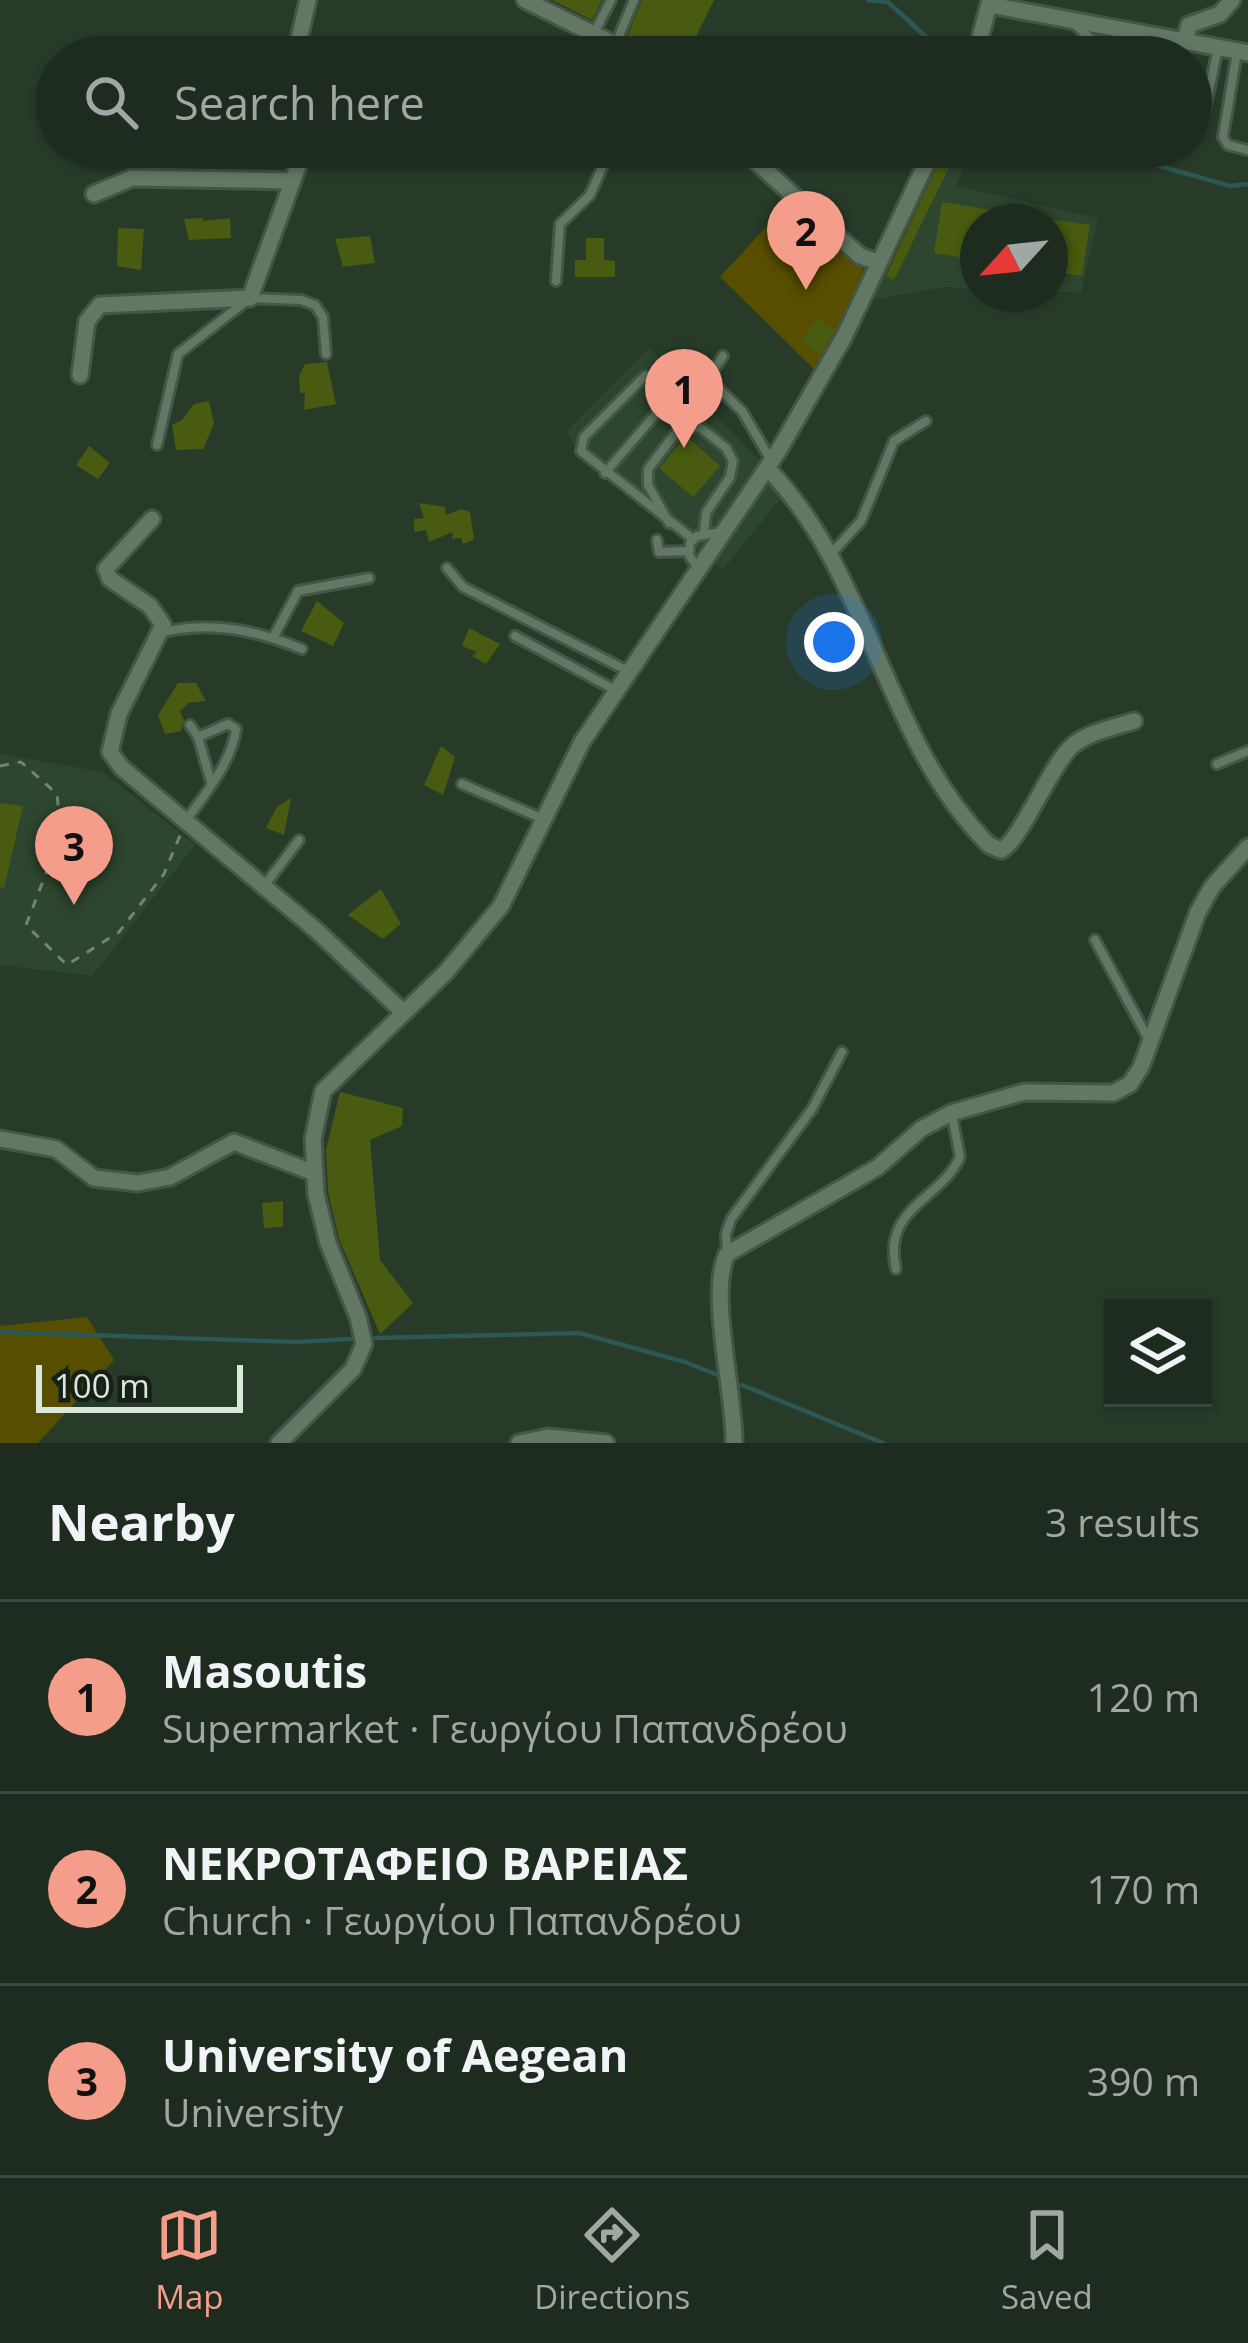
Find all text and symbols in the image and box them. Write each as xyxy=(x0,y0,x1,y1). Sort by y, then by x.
search box xyxy=(36,36,1212,168)
icon: search xyxy=(78,69,144,135)
text: Search here xyxy=(174,72,425,133)
pin: 2 xyxy=(767,191,845,290)
north arrow xyxy=(960,204,1068,312)
pin: 1 xyxy=(645,349,723,448)
your location xyxy=(804,612,864,672)
pin: 3 xyxy=(35,806,113,905)
map controls xyxy=(1104,1299,1212,1407)
button: layers xyxy=(1104,1299,1212,1407)
scale bar xyxy=(36,1359,243,1412)
text: 100 m xyxy=(54,1363,150,1408)
text: Nearby xyxy=(48,1486,235,1556)
text: 3 results xyxy=(1045,1495,1200,1548)
text: Masoutis xyxy=(162,1640,367,1701)
text: 1 xyxy=(76,1670,98,1723)
text: 120 m xyxy=(1087,1670,1200,1723)
text: Supermarket · Γεωργίου Παπανδρέου xyxy=(162,1701,848,1754)
text: ΝΕΚΡΟΤΑΦΕΙΟ ΒΑΡΕΙΑΣ xyxy=(162,1832,689,1893)
text: 2 xyxy=(76,1862,98,1915)
text: 170 m xyxy=(1087,1862,1200,1915)
text: Church · Γεωργίου Παπανδρέου xyxy=(162,1893,742,1946)
text: University of Aegean xyxy=(162,2024,628,2085)
text: 3 xyxy=(76,2054,98,2107)
text: 390 m xyxy=(1087,2054,1200,2107)
text: University xyxy=(162,2085,343,2138)
tab: Map xyxy=(155,2202,224,2319)
tab: Directions xyxy=(534,2202,690,2319)
tab: Saved xyxy=(1001,2202,1093,2319)

